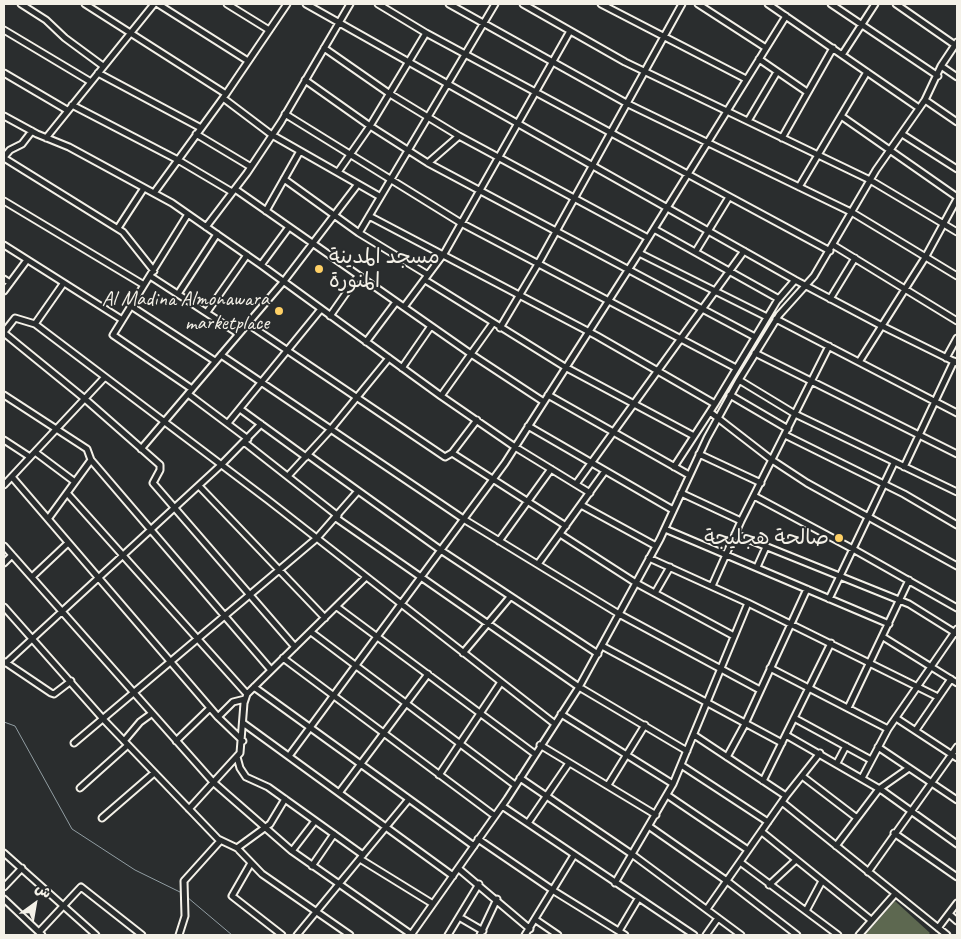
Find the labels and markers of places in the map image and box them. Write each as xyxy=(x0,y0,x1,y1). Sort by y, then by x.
place label: مسجد المدينة المنورة xyxy=(329,244,440,294)
marker: مسجد المدينة المنورة xyxy=(313,263,325,275)
place label: Al Madina Almonawara marketplace xyxy=(102,286,269,336)
marker: Al Madina Almonawara marketplace xyxy=(273,305,285,317)
place label: صالحة هجليجة xyxy=(704,525,829,551)
marker: صالحة هجليجة xyxy=(833,532,845,544)

